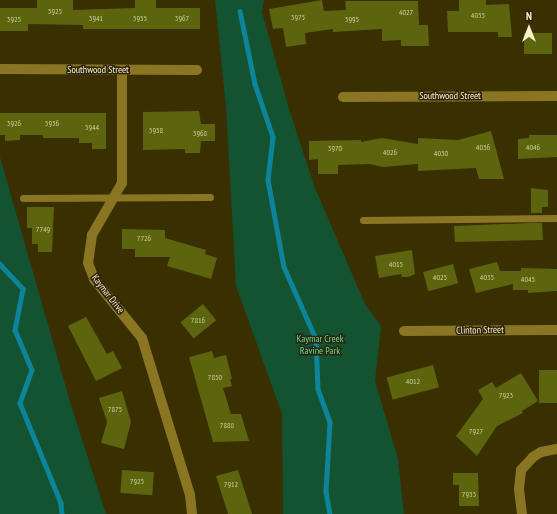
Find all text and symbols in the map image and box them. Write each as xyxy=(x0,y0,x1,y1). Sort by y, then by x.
house number: 3925 xyxy=(48,7,62,17)
house number: 4027 xyxy=(399,8,413,18)
north arrow xyxy=(509,8,549,48)
text: N xyxy=(526,9,532,23)
house number: 4035 xyxy=(471,11,485,21)
house number: 3975 xyxy=(291,13,305,23)
house number: 3941 xyxy=(89,14,103,24)
house number: 3955 xyxy=(133,14,147,24)
house number: 3967 xyxy=(175,14,189,24)
house number: 3925 xyxy=(7,15,21,25)
house number: 3995 xyxy=(345,15,359,25)
street label: Southwood Street xyxy=(67,64,129,76)
street label: Southwood Street xyxy=(419,90,481,102)
house number: 3926 xyxy=(7,119,21,129)
house number: 3936 xyxy=(45,119,59,129)
house number: 3944 xyxy=(85,123,99,133)
house number: 3958 xyxy=(149,126,163,136)
house number: 3968 xyxy=(193,129,207,139)
house number: 4036 xyxy=(476,143,490,153)
house number: 4046 xyxy=(526,143,540,153)
house number: 3970 xyxy=(328,144,342,154)
house number: 4026 xyxy=(383,148,397,158)
house number: 4030 xyxy=(434,149,448,159)
house number: 7749 xyxy=(36,225,50,235)
house number: 7726 xyxy=(137,234,151,244)
house number: 4015 xyxy=(389,260,403,270)
street label: Kaymar Drive xyxy=(89,272,127,316)
house number: 4025 xyxy=(433,273,447,283)
house number: 4035 xyxy=(480,273,494,283)
house number: 4045 xyxy=(521,275,535,285)
house number: 7816 xyxy=(191,316,205,326)
street label: Clinton Street xyxy=(456,324,504,336)
park label: Kaymar Creek Ravine Park xyxy=(296,332,344,356)
house number: 7850 xyxy=(208,373,222,383)
house number: 4012 xyxy=(406,377,420,387)
house number: 7923 xyxy=(499,391,513,401)
house number: 7875 xyxy=(108,405,122,415)
house number: 7888 xyxy=(220,421,234,431)
house number: 7927 xyxy=(469,427,483,437)
house number: 7925 xyxy=(130,477,144,487)
house number: 7912 xyxy=(224,480,238,490)
house number: 7933 xyxy=(462,490,476,500)

